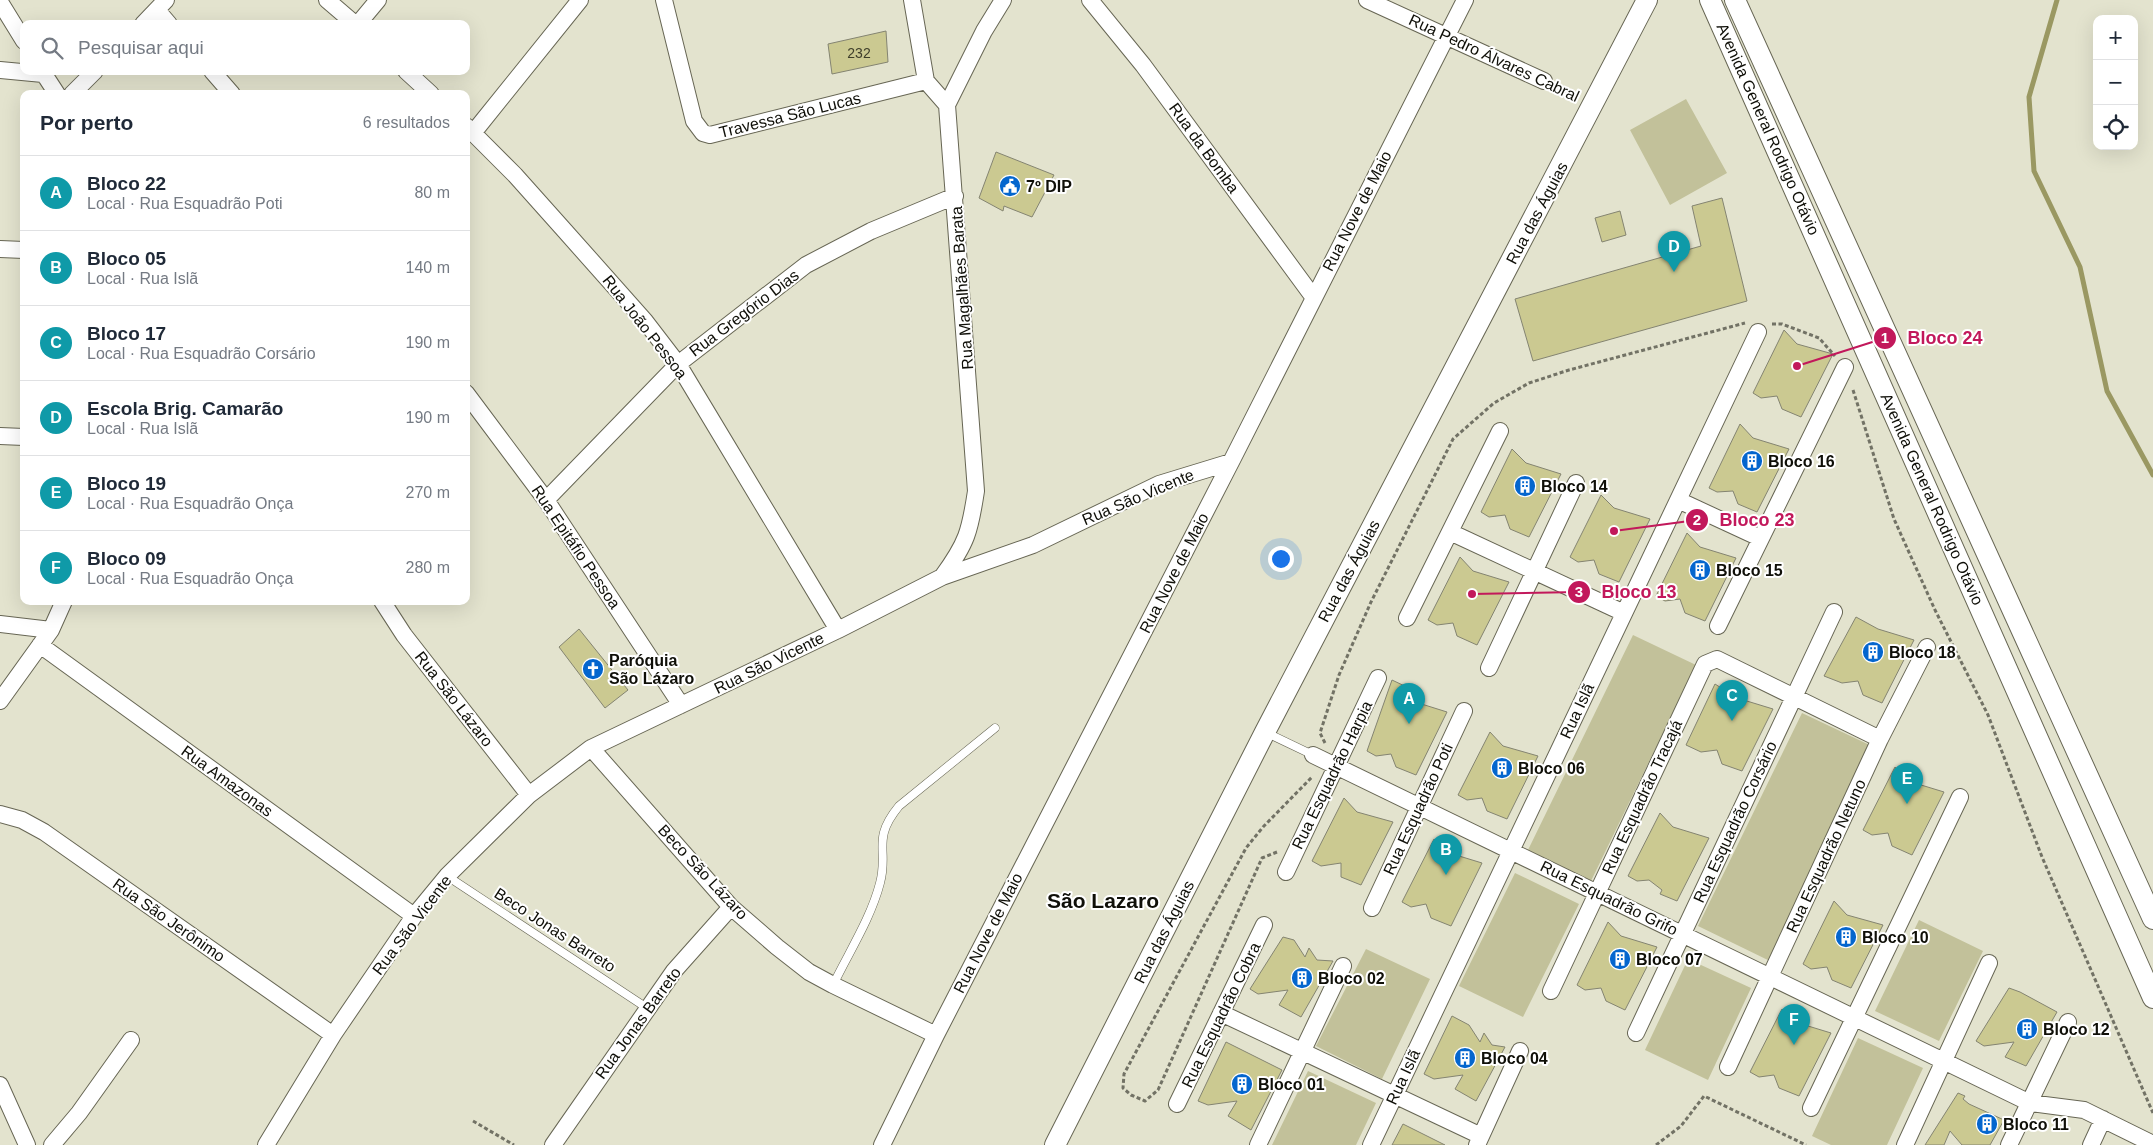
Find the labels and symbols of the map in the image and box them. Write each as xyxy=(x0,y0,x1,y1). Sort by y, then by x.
street label: Rua Pedro Álvares Cabral xyxy=(1406,10,1582,105)
street label: Avenida General Rodrigo Otávio xyxy=(1713,20,1823,238)
house number: 232 xyxy=(847,45,871,61)
street label: Travessa São Lucas xyxy=(717,89,863,141)
street label: Rua da Bomba xyxy=(1166,100,1242,196)
street label: Rua Nove de Maio xyxy=(1319,148,1395,274)
street label: Rua das Águias xyxy=(1502,159,1571,267)
public building icon: 7º DIP xyxy=(998,174,1022,198)
place label: 7º DIP xyxy=(1026,178,1072,195)
street label: Rua Magalhães Barata xyxy=(948,206,976,370)
pin: D xyxy=(1658,231,1690,272)
street label: Rua Gregório Dias xyxy=(686,266,802,360)
street label: Rua João Pessoa xyxy=(599,272,691,382)
callout: Bloco 24 xyxy=(1872,321,1992,354)
text: Bloco 24 xyxy=(1907,328,1983,348)
text: 1 xyxy=(1881,329,1889,346)
street label: Avenida General Rodrigo Otávio xyxy=(1877,390,1987,608)
building icon: Bloco 16 xyxy=(1740,449,1764,473)
place label: Bloco 16 xyxy=(1768,453,1835,470)
street label: Rua São Vicente xyxy=(1080,466,1197,528)
building icon: Bloco 14 xyxy=(1513,474,1537,498)
place label: Bloco 14 xyxy=(1541,478,1608,495)
street label: Rua Epitáfio Pessoa xyxy=(528,482,624,612)
callout: Bloco 23 xyxy=(1685,503,1805,536)
street label: Rua Nove de Maio xyxy=(1136,510,1212,636)
text: Bloco 23 xyxy=(1719,510,1795,530)
text: 2 xyxy=(1693,511,1701,528)
street label: Rua das Águias xyxy=(1314,517,1383,625)
your location xyxy=(1268,546,1294,572)
building icon: Bloco 15 xyxy=(1688,558,1712,582)
place label: Bloco 15 xyxy=(1716,562,1783,579)
callout: Bloco 13 xyxy=(1566,575,1686,608)
text: Bloco 13 xyxy=(1601,582,1677,602)
text: 3 xyxy=(1575,583,1583,600)
street label: Rua São Vicente xyxy=(711,629,827,697)
building icon: Bloco 18 xyxy=(1861,640,1885,664)
place label: Bloco 18 xyxy=(1889,644,1956,661)
street label: Rua São Lázaro xyxy=(412,648,496,750)
place label: Paróquia São Lázaro xyxy=(609,652,695,687)
church icon: Paróquia São Lázaro xyxy=(581,657,605,681)
pin: C xyxy=(1716,680,1748,721)
street label: Rua Islã xyxy=(1557,681,1597,741)
pin: A xyxy=(1393,683,1425,724)
street label: Rua Esquadrão Harpia xyxy=(1289,698,1375,852)
street label: Rua Esquadrão Tracajá xyxy=(1599,717,1685,877)
street label: Rua Esquadrão Corsário xyxy=(1690,739,1780,905)
street label: Rua Esquadrão Poti xyxy=(1380,741,1456,877)
street label: Rua Amazonas xyxy=(178,742,276,820)
building icon: Bloco 06 xyxy=(1490,756,1514,780)
place label: Bloco 06 xyxy=(1518,760,1585,777)
pin: E xyxy=(1891,763,1923,804)
street label: Rua Esquadrão Netuno xyxy=(1783,777,1869,935)
street label: Beco São Lázaro xyxy=(655,821,751,923)
pin: B xyxy=(1430,834,1462,875)
street label: Rua Esquadrão Grifo xyxy=(1538,857,1680,939)
street label: Rua Nove de Maio xyxy=(950,870,1026,996)
street label: Rua São Vicente xyxy=(369,872,455,978)
street label: Rua São Jerônimo xyxy=(110,875,228,965)
street label: Rua das Águias xyxy=(1130,877,1197,986)
street label: Beco Jonas Barreto xyxy=(491,885,619,975)
district label: São Lazaro xyxy=(1047,889,1159,912)
building icon: Bloco 10 xyxy=(1834,925,1858,949)
place label: Bloco 10 xyxy=(1862,929,1929,946)
street label: Rua Esquadrão Cobra xyxy=(1178,940,1264,1090)
building icon: Bloco 07 xyxy=(1608,947,1632,971)
place label: Bloco 07 xyxy=(1636,951,1703,968)
street label: Rua Jonas Barreto xyxy=(592,964,684,1082)
building icon: Bloco 02 xyxy=(1290,966,1314,990)
place label: Bloco 02 xyxy=(1318,970,1385,987)
pin: F xyxy=(1778,1004,1810,1045)
building icon: Bloco 12 xyxy=(2015,1017,2039,1041)
place label: Bloco 12 xyxy=(2043,1021,2110,1038)
building icon: Bloco 04 xyxy=(1453,1046,1477,1070)
street label: Rua Islã xyxy=(1383,1047,1423,1107)
place label: Bloco 04 xyxy=(1481,1050,1548,1067)
building icon: Bloco 01 xyxy=(1230,1072,1254,1096)
place label: Bloco 01 xyxy=(1258,1076,1325,1093)
building icon: Bloco 11 xyxy=(1975,1112,1999,1136)
place label: Bloco 11 xyxy=(2003,1116,2069,1133)

